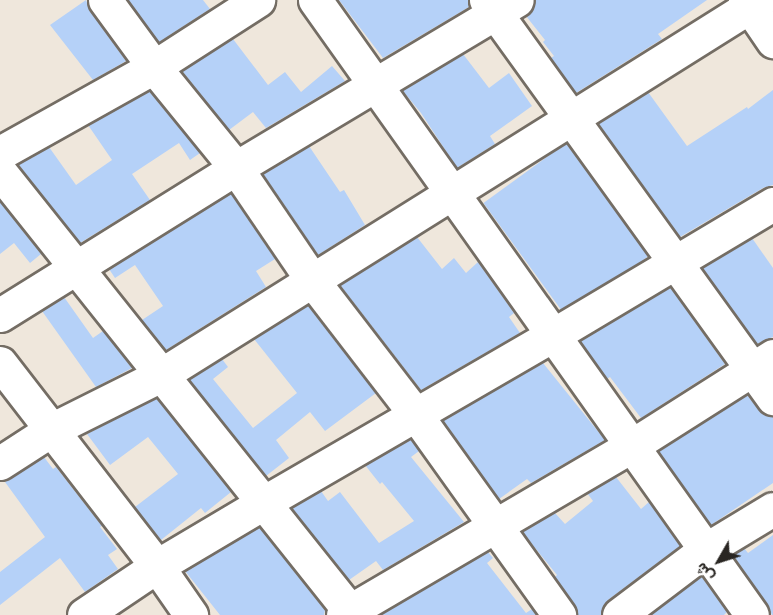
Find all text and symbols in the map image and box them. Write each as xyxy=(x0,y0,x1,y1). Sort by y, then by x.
north arrow xyxy=(689,531,749,591)
text: ش xyxy=(690,558,720,587)

